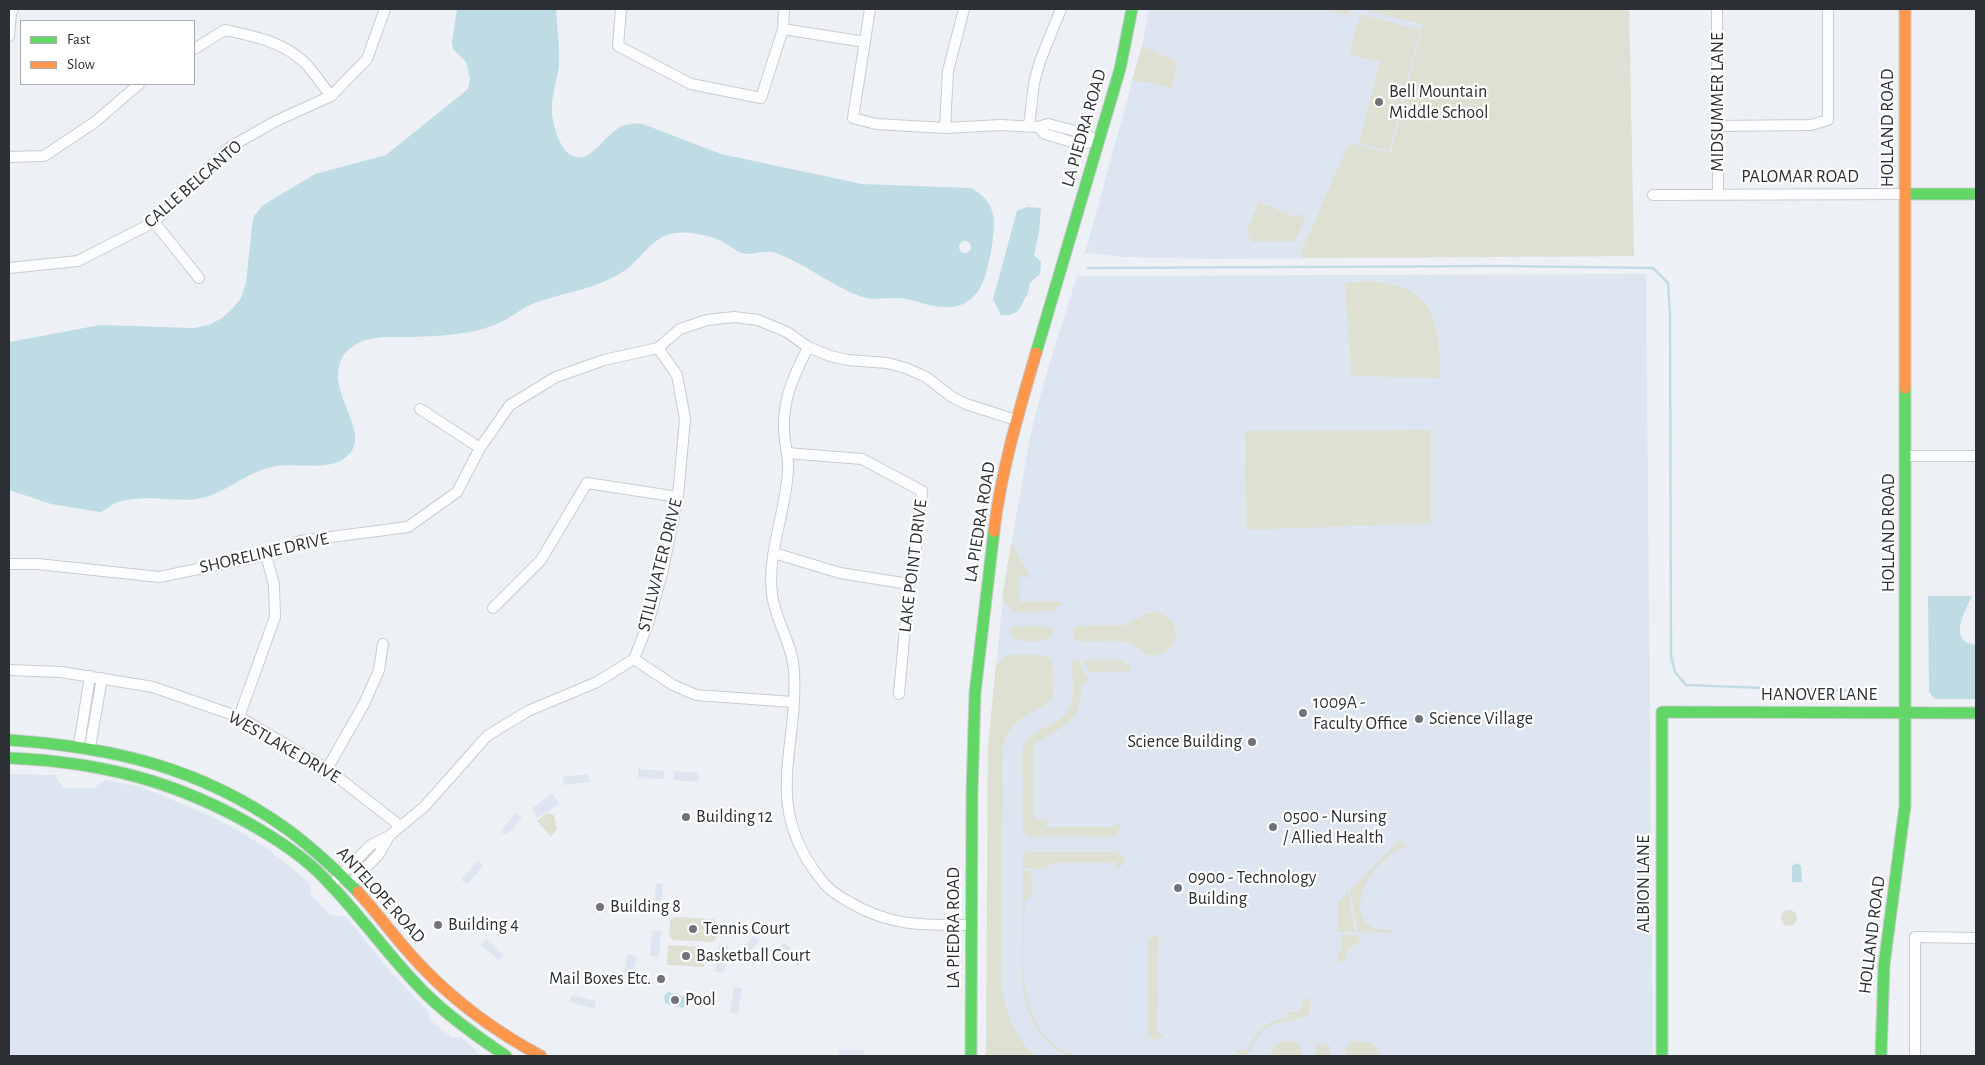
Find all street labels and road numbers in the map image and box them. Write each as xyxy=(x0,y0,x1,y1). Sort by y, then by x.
street label: MIDSUMMER LANE xyxy=(1707,32,1729,172)
street label: LA PIEDRA ROAD xyxy=(1057,67,1111,189)
street label: HOLLAND ROAD xyxy=(1877,69,1899,187)
street label: CALLE BELCANTO xyxy=(140,136,246,232)
street label: PALOMAR ROAD xyxy=(1741,166,1859,188)
street label: LA PIEDRA ROAD xyxy=(960,460,1000,584)
street label: HOLLAND ROAD xyxy=(1878,474,1900,592)
street label: STILLWATER DRIVE xyxy=(633,496,687,634)
street label: LAKE POINT DRIVE xyxy=(894,498,932,634)
street label: SHORELINE DRIVE xyxy=(197,528,331,578)
street label: HANOVER LANE xyxy=(1761,684,1877,706)
street label: WESTLAKE DRIVE xyxy=(224,706,344,788)
street label: ALBION LANE xyxy=(1633,835,1655,933)
street label: ANTELOPE ROAD xyxy=(332,842,430,948)
street label: LA PIEDRA ROAD xyxy=(943,867,965,989)
street label: HOLLAND ROAD xyxy=(1854,875,1890,995)

